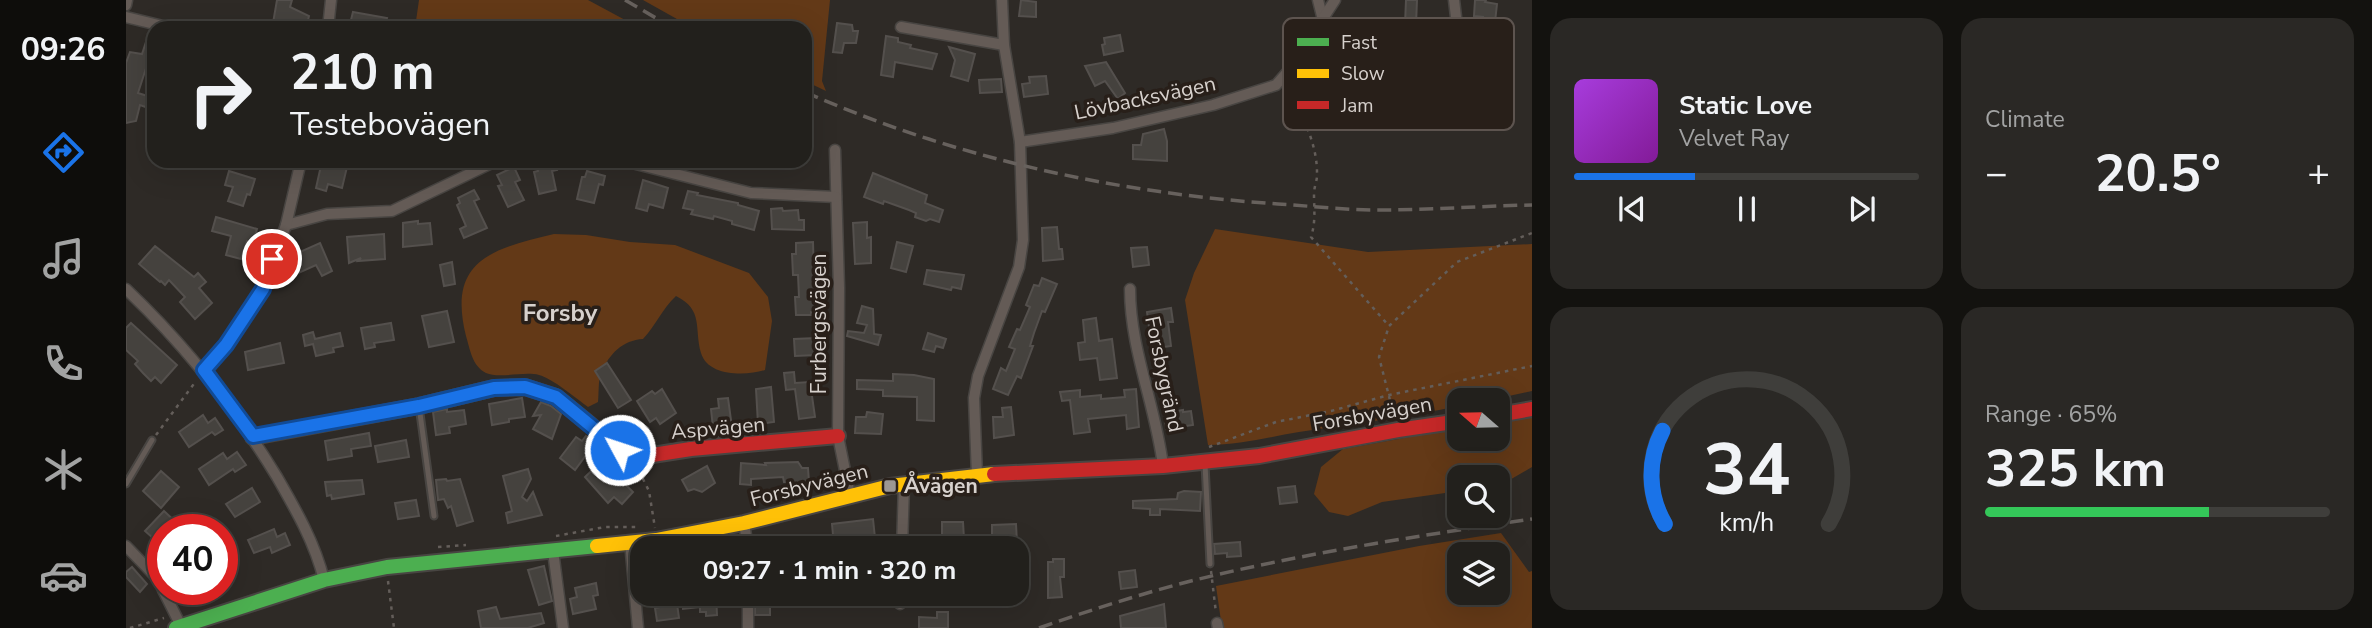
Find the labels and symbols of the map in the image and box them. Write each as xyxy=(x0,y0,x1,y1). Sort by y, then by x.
legend xyxy=(1283,18,1514,130)
text: Fast xyxy=(1341,30,1377,56)
text: Slow xyxy=(1341,61,1385,87)
street label: Lövbacksvägen xyxy=(1072,69,1218,127)
text: Jam xyxy=(1340,93,1374,119)
pin xyxy=(242,229,302,289)
street label: Furbergsvägen xyxy=(805,254,833,394)
district label: Forsby xyxy=(523,297,598,329)
street label: Forsbygränd xyxy=(1138,313,1190,435)
north arrow xyxy=(1447,388,1510,452)
street label: Forsbyvägen xyxy=(1310,390,1434,438)
street label: Aspvägen xyxy=(670,410,766,446)
position arrow xyxy=(583,413,657,487)
street label: Forsbyvägen xyxy=(747,457,871,513)
place label: Åvägen xyxy=(904,470,978,500)
marker: Åvägen xyxy=(882,478,898,494)
speed limit sign: 40 xyxy=(147,514,238,605)

